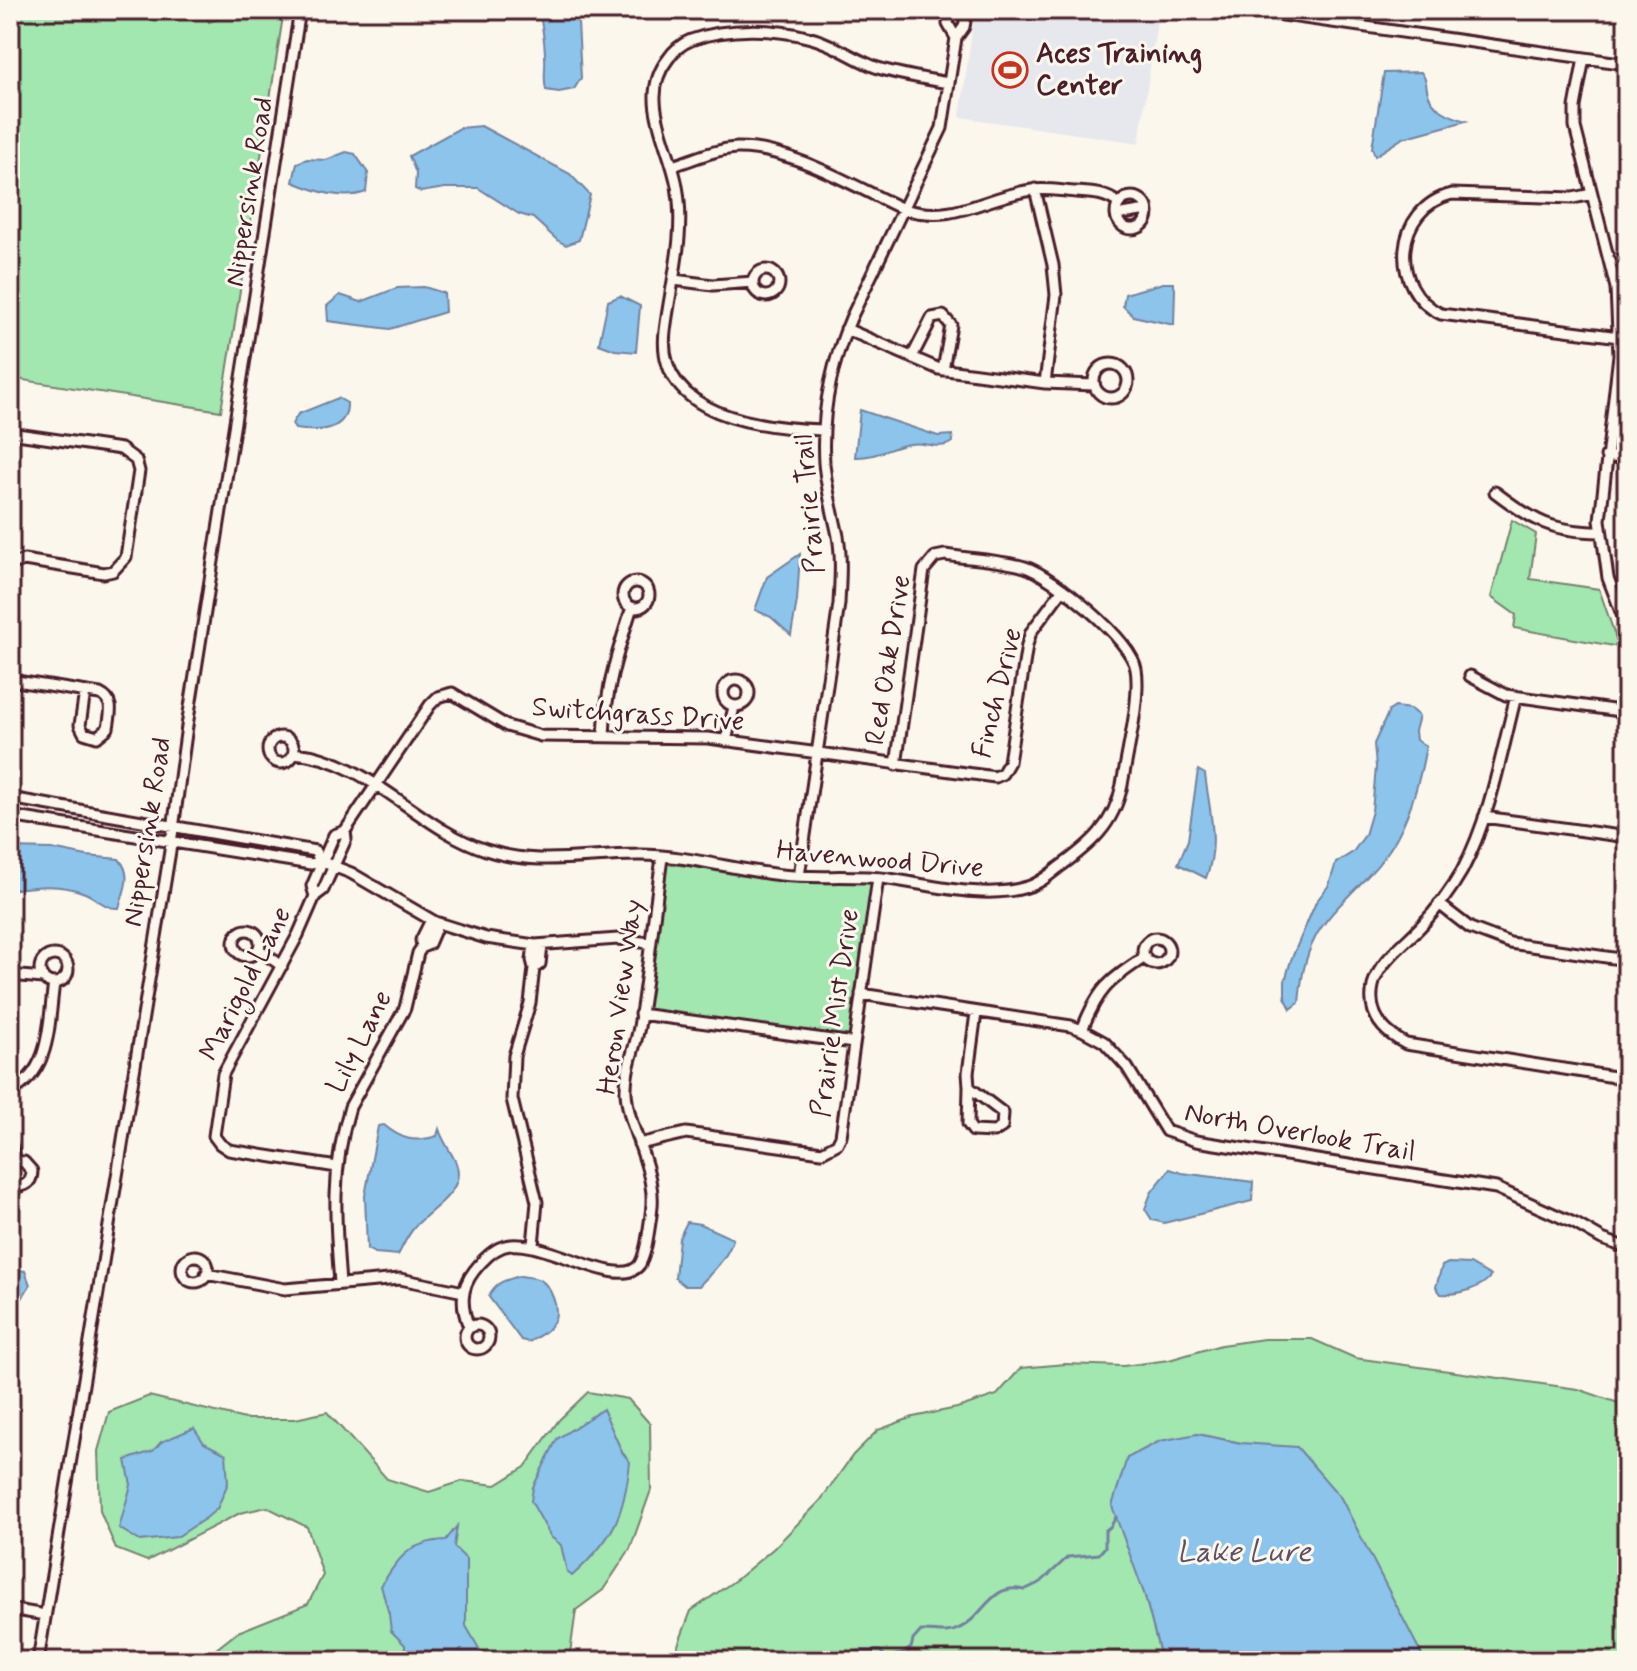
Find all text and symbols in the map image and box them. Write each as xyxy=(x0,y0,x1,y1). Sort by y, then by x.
place label: Aces Training Center xyxy=(1036,36,1202,105)
sports icon: Aces Training Center xyxy=(991,51,1029,89)
street label: Nippersink Road xyxy=(217,95,283,289)
street label: Prairie Trail xyxy=(785,433,835,575)
street label: Red Oak Drive xyxy=(857,572,921,748)
street label: Finch Drive xyxy=(964,624,1032,762)
street label: Switchgrass Drive xyxy=(530,689,746,741)
street label: Nippersink Road xyxy=(115,735,181,929)
street label: Havenwood Drive xyxy=(775,833,985,887)
street label: Heron View Way xyxy=(589,897,653,1097)
street label: Marigold Lane xyxy=(191,900,303,1068)
street label: Prairie Mist Drive xyxy=(803,906,869,1120)
street label: Lily Lane xyxy=(318,984,402,1100)
street label: North Overlook Trail xyxy=(1182,1094,1418,1172)
water label: Lake Lure xyxy=(1177,1533,1312,1572)

